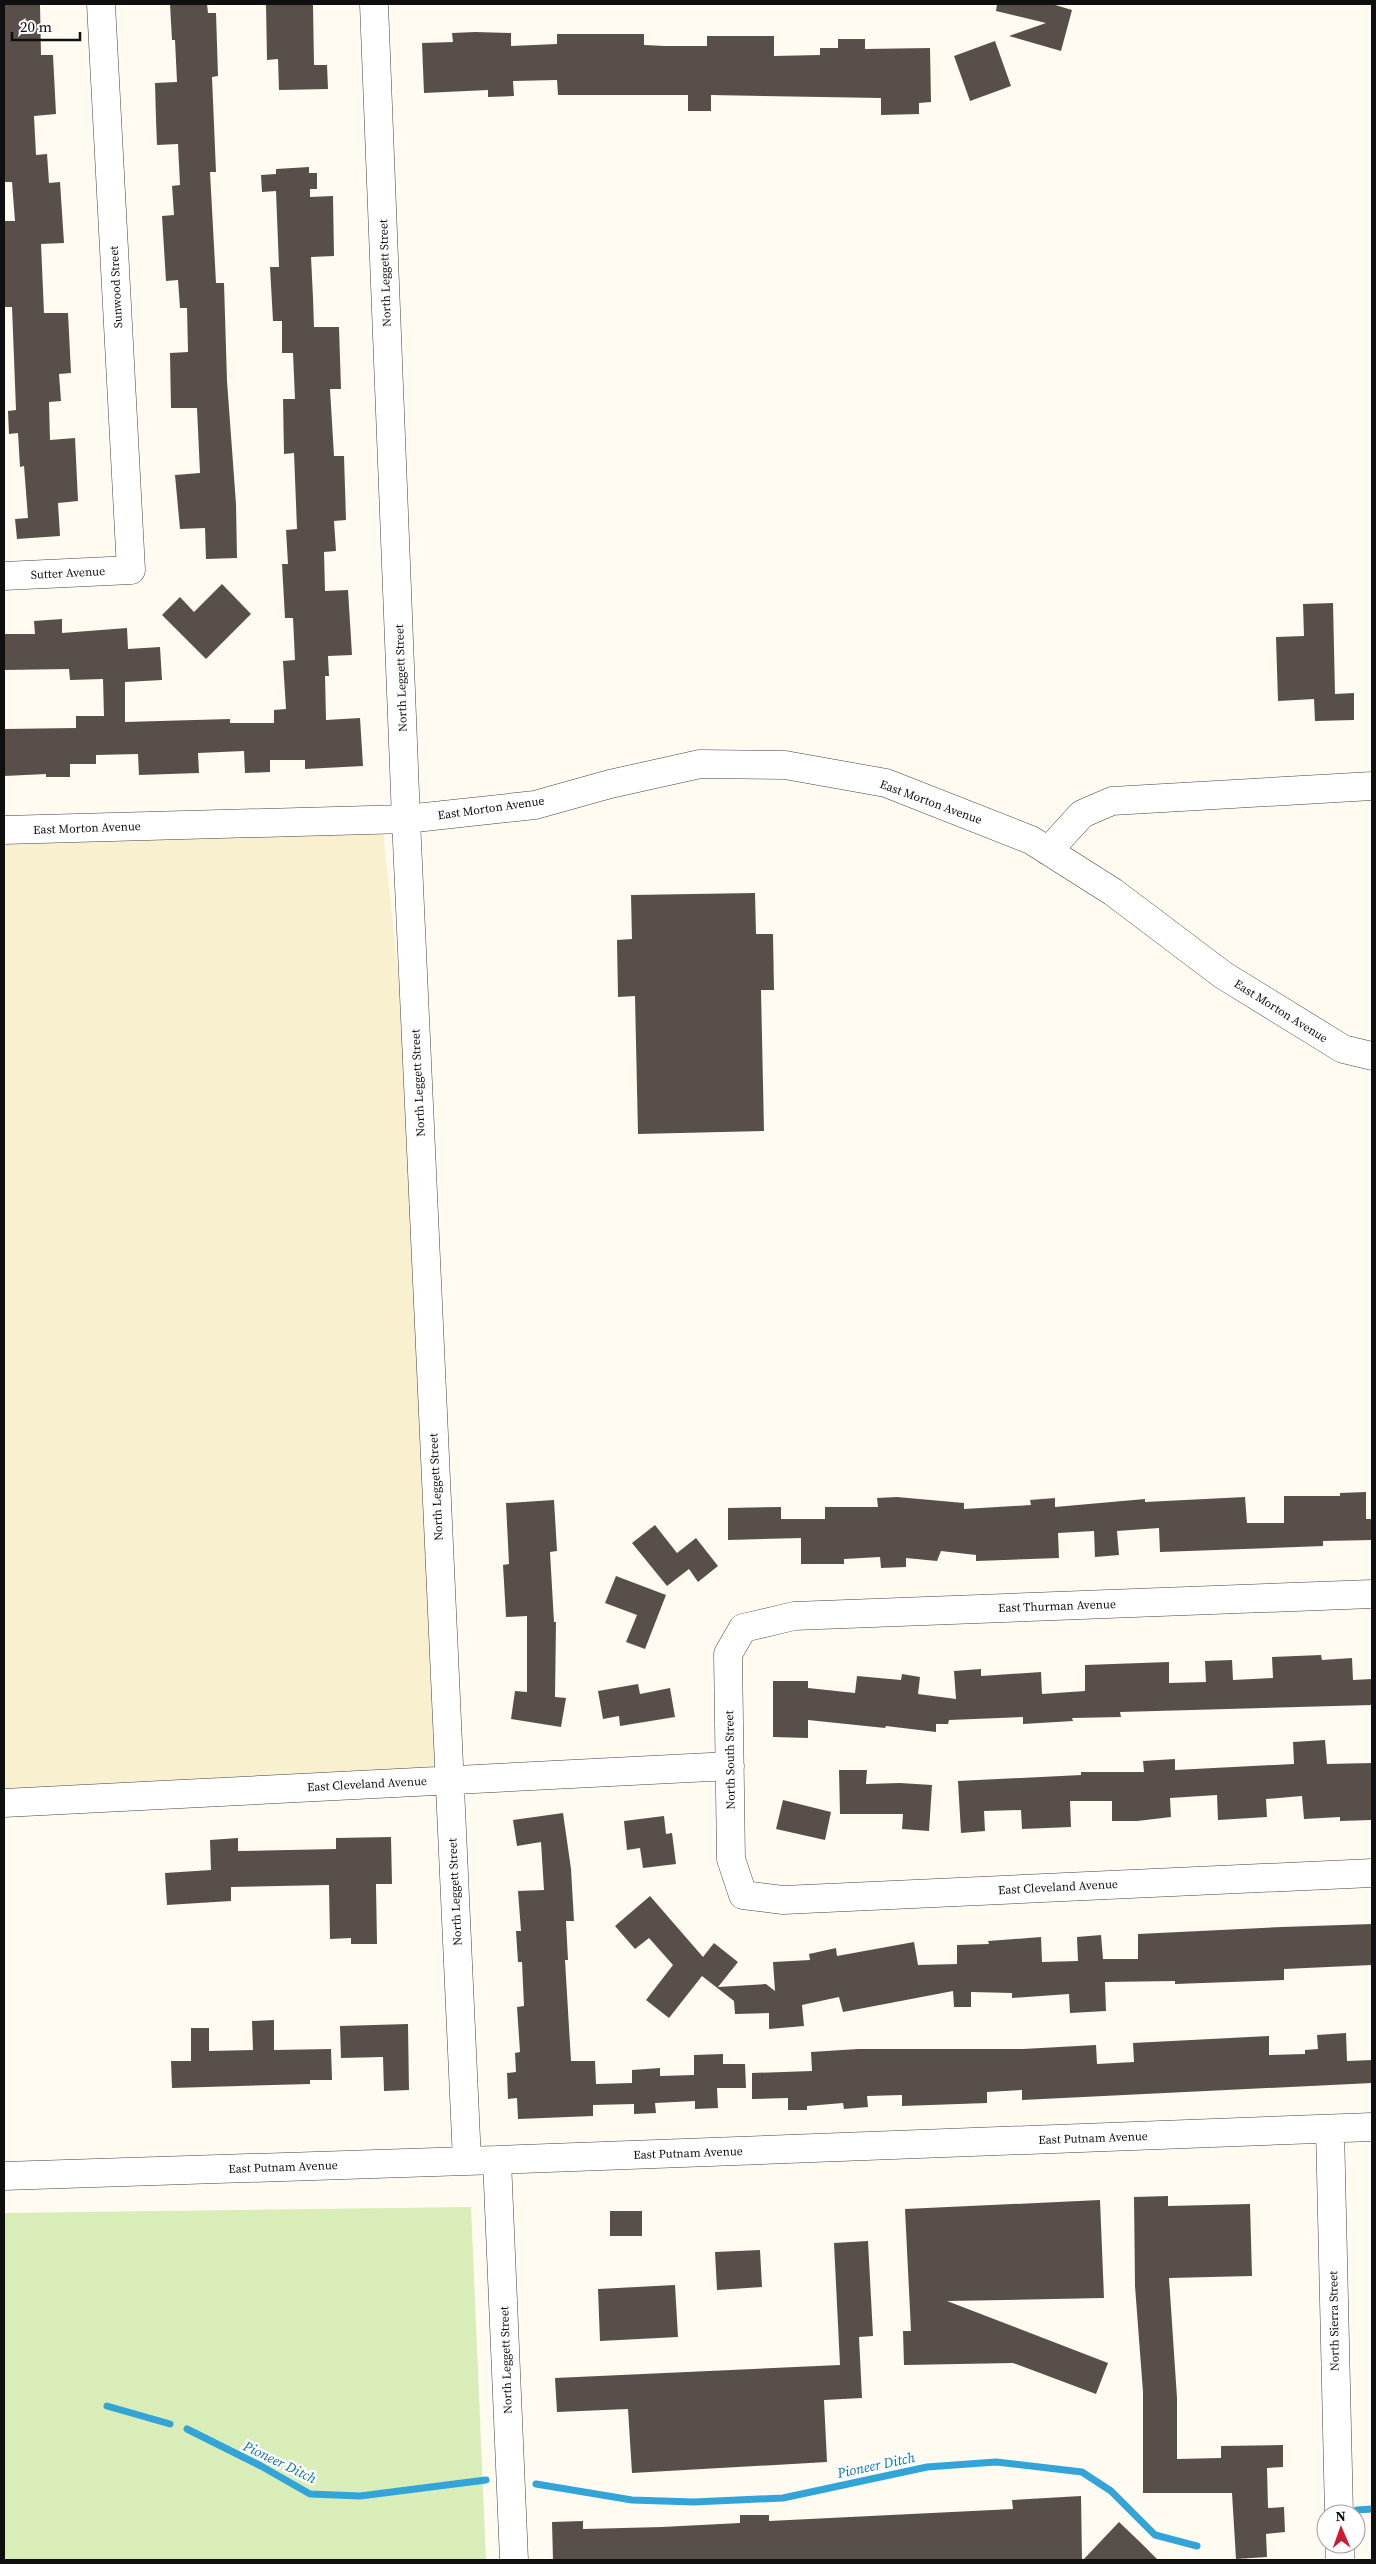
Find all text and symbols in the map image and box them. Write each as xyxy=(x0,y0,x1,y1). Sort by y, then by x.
scale bar xyxy=(12,10,80,42)
text: 20 m xyxy=(20,16,52,37)
street label: North Leggett Street xyxy=(375,219,395,327)
street label: Sunwood Street xyxy=(106,245,126,329)
street label: Sutter Avenue xyxy=(30,563,106,583)
street label: North Leggett Street xyxy=(391,624,411,732)
street label: East Morton Avenue xyxy=(878,776,984,828)
street label: East Morton Avenue xyxy=(437,793,545,823)
street label: East Morton Avenue xyxy=(33,818,141,838)
street label: East Morton Avenue xyxy=(1231,976,1331,1046)
street label: North Leggett Street xyxy=(407,1029,429,1137)
street label: North Leggett Street xyxy=(425,1433,447,1541)
street label: East Thurman Avenue xyxy=(998,1596,1116,1616)
street label: North South Street xyxy=(721,1710,739,1810)
street label: East Cleveland Avenue xyxy=(307,1773,427,1795)
street label: North Leggett Street xyxy=(444,1838,466,1946)
street label: East Cleveland Avenue xyxy=(998,1876,1118,1898)
street label: East Putnam Avenue xyxy=(1038,2128,1148,2148)
street label: East Putnam Avenue xyxy=(633,2143,743,2163)
street label: East Putnam Avenue xyxy=(228,2157,338,2177)
street label: North Sierra Street xyxy=(1325,2271,1343,2371)
street label: North Leggett Street xyxy=(496,2306,516,2414)
water label: Pioneer Ditch xyxy=(239,2435,320,2488)
water label: Pioneer Ditch xyxy=(834,2447,917,2483)
north arrow xyxy=(1316,2504,1366,2554)
text: N xyxy=(1335,2506,1346,2526)

